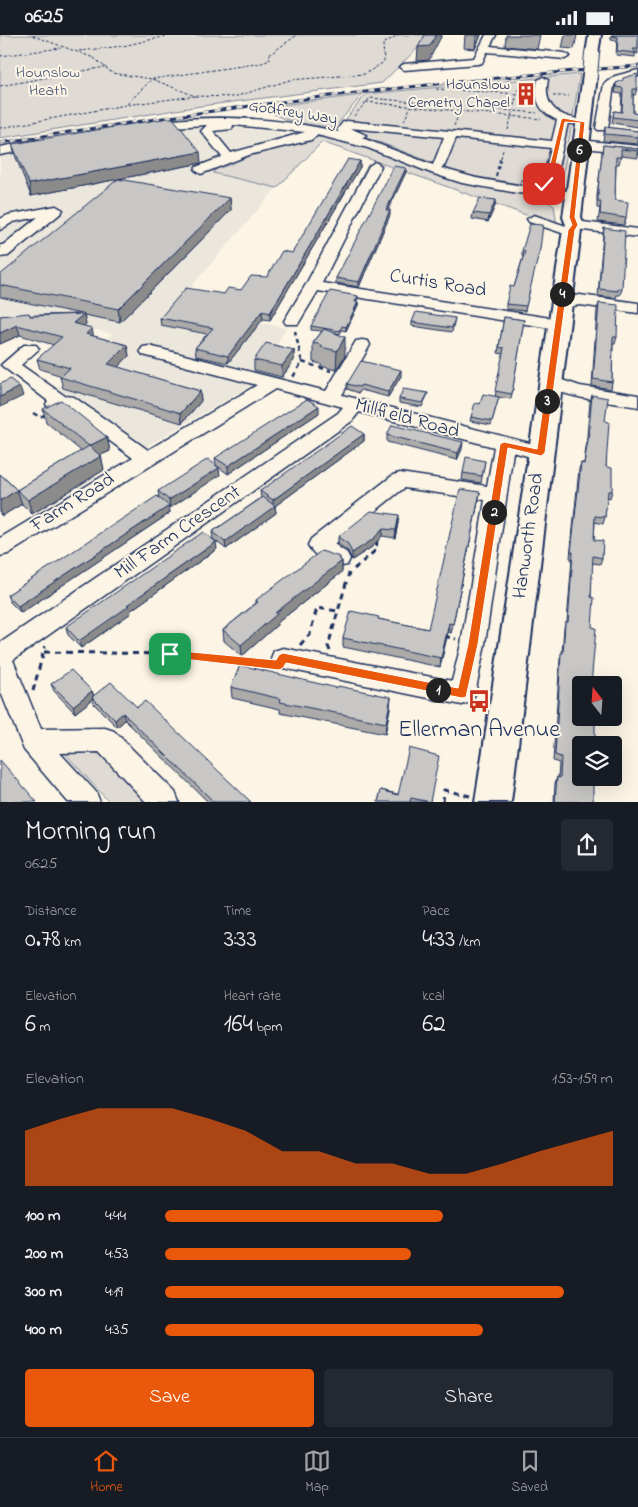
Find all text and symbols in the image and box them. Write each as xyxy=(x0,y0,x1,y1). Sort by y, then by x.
text: 06:25 xyxy=(25,4,64,31)
park label: Hounslow Heath xyxy=(16,61,80,103)
place label: Hounslow Cemetry Chapel xyxy=(408,73,510,115)
building icon: Hounslow Cemetry Chapel xyxy=(513,81,539,107)
street label: Godfrey Way xyxy=(247,94,339,132)
pin: 6 xyxy=(566,137,592,163)
text: 6 xyxy=(576,140,583,161)
pin xyxy=(523,163,565,205)
icon: check xyxy=(530,170,558,198)
street label: Curtis Road xyxy=(388,262,488,306)
pin: 4 xyxy=(550,281,574,307)
text: 4 xyxy=(560,284,565,305)
pin: 3 xyxy=(534,389,560,413)
street label: Millfield Road xyxy=(351,391,463,447)
text: 3 xyxy=(545,391,550,412)
street label: Farm Road xyxy=(25,466,121,541)
street label: Hanworth Road xyxy=(506,471,552,601)
street label: Mill Farm Crescent xyxy=(109,478,247,588)
pin: 2 xyxy=(482,499,506,525)
text: 2 xyxy=(491,502,498,523)
pin xyxy=(149,633,191,675)
icon: arrive xyxy=(156,640,184,668)
north arrow xyxy=(572,676,622,726)
map controls xyxy=(572,676,622,786)
pin: 1 xyxy=(426,677,450,703)
text: 1 xyxy=(436,680,441,701)
bus stop icon: Ellerman Avenue xyxy=(466,688,492,714)
place label: Ellerman Avenue xyxy=(398,713,560,748)
button: layers xyxy=(572,736,622,786)
text: Morning run xyxy=(25,812,156,853)
button: share xyxy=(561,819,613,871)
text: 06:25 xyxy=(25,852,57,876)
text: Distance xyxy=(25,901,77,922)
text: Time xyxy=(224,901,251,922)
text: Pace xyxy=(422,901,450,922)
text: 0.78 xyxy=(25,922,61,958)
text: 3:33 xyxy=(224,922,257,958)
text: 4:33 xyxy=(422,922,455,958)
text: km xyxy=(61,932,81,953)
text: /km xyxy=(455,932,480,953)
text: Elevation xyxy=(25,986,76,1007)
text: Heart rate xyxy=(224,986,281,1007)
text: kcal xyxy=(422,986,445,1007)
text: 6 xyxy=(25,1007,36,1043)
text: 164 xyxy=(224,1007,253,1043)
text: 62 xyxy=(422,1007,446,1043)
text: m xyxy=(36,1017,50,1038)
text: bpm xyxy=(253,1017,282,1038)
text: Elevation xyxy=(25,1067,84,1091)
text: 153–159 m xyxy=(552,1067,613,1091)
text: 100 m xyxy=(25,1204,60,1228)
text: 4:44 xyxy=(105,1204,126,1228)
text: 200 m xyxy=(25,1242,63,1266)
text: 4:53 xyxy=(105,1242,129,1266)
text: 300 m xyxy=(25,1280,62,1304)
text: 4:19 xyxy=(105,1280,123,1304)
text: 400 m xyxy=(25,1318,62,1342)
text: 4:35 xyxy=(105,1318,129,1342)
button: Save xyxy=(25,1369,314,1427)
button: Share xyxy=(324,1369,613,1427)
tab: Home xyxy=(90,1447,123,1498)
tab: Map xyxy=(303,1447,331,1498)
tab: Saved xyxy=(511,1447,548,1498)

